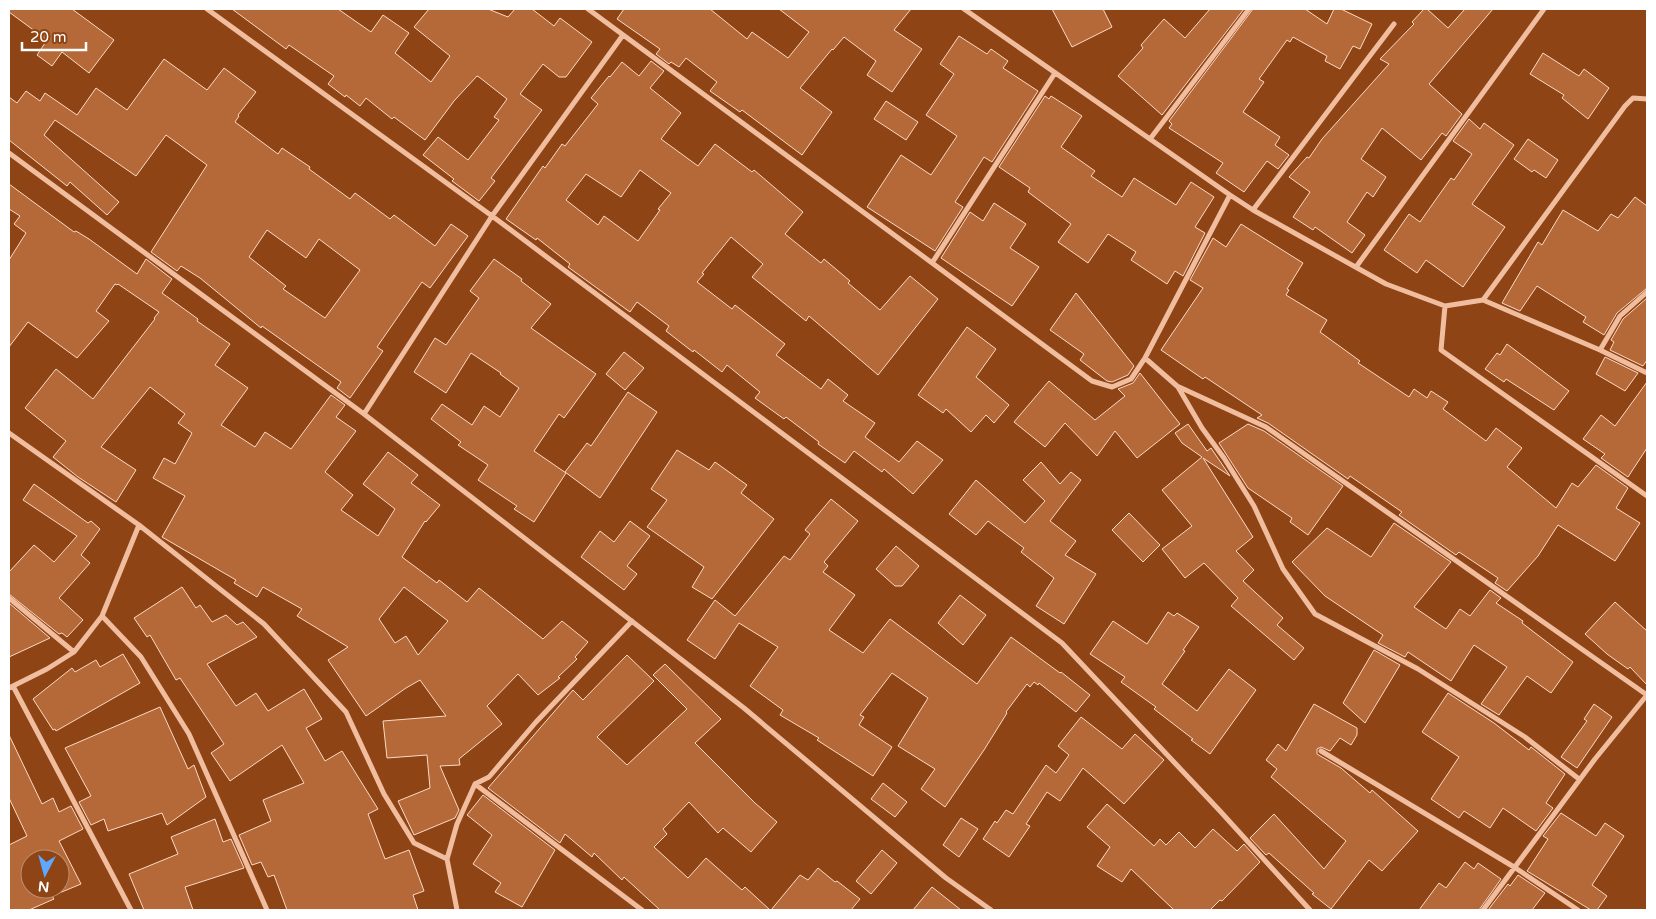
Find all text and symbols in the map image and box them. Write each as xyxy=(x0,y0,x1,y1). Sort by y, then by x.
scale bar xyxy=(22,20,86,52)
text: 20 m xyxy=(30,28,67,46)
north arrow xyxy=(20,849,70,899)
text: N xyxy=(37,877,50,895)

